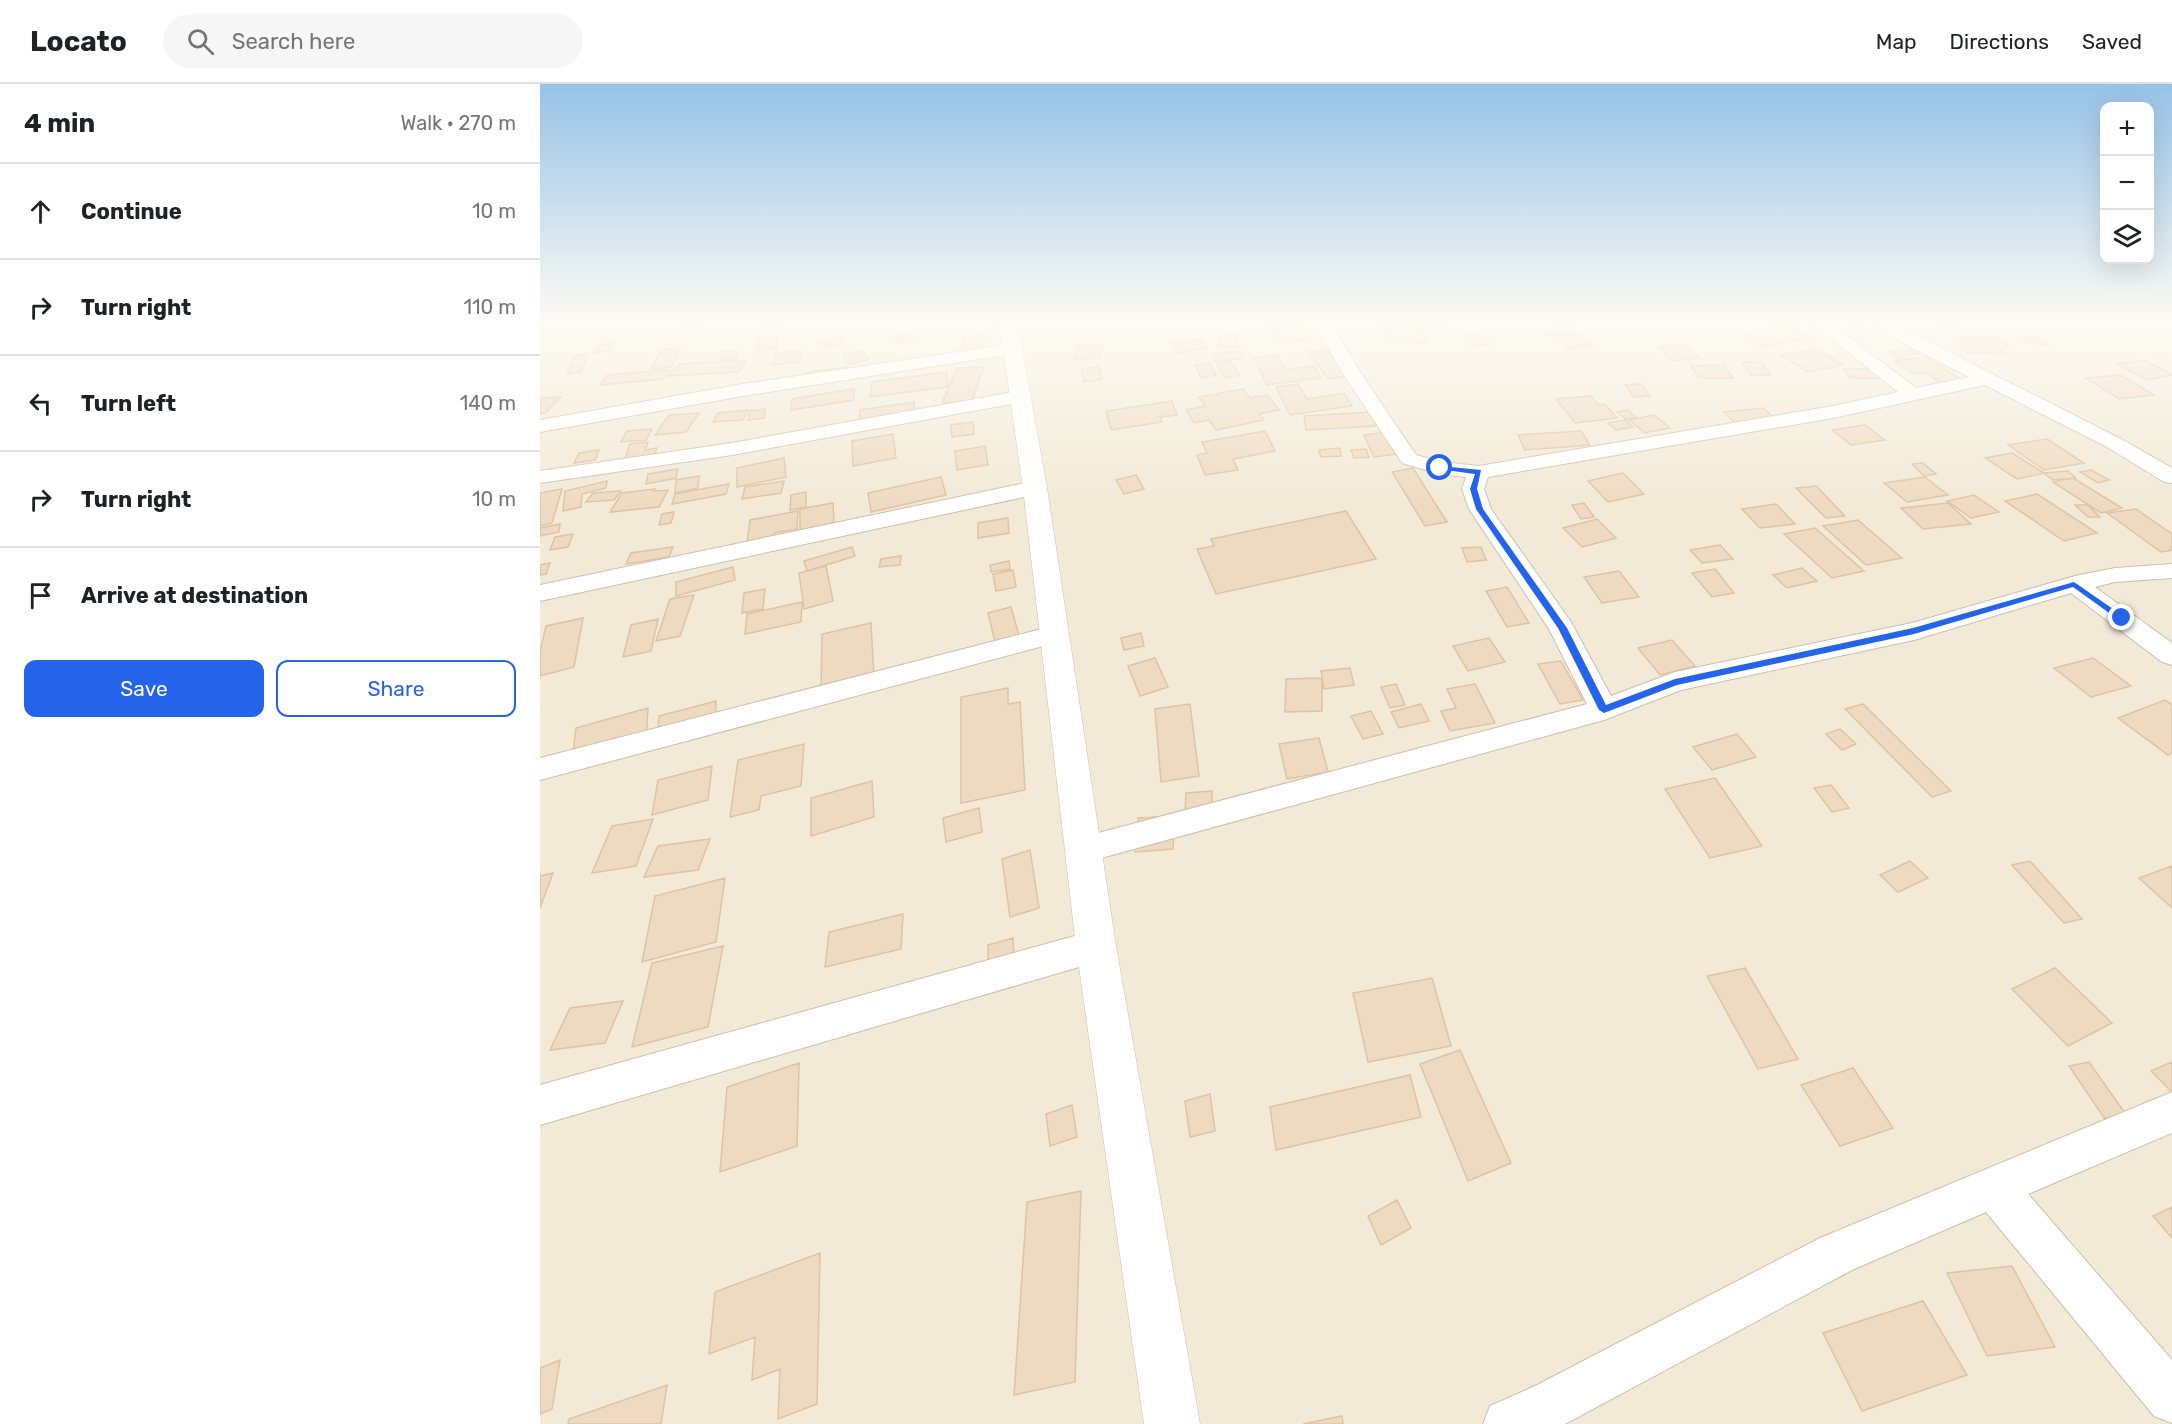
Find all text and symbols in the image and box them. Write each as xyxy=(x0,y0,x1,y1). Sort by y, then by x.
search box xyxy=(163,14,583,68)
text: Locato xyxy=(30,25,127,58)
icon: search xyxy=(184,25,217,58)
text: Search here xyxy=(232,28,355,55)
text: Map xyxy=(1876,29,1917,54)
text: Directions xyxy=(1950,29,2049,54)
text: Saved xyxy=(2082,29,2142,54)
map controls xyxy=(2100,102,2154,264)
button: + xyxy=(2100,102,2154,156)
text: 4 min xyxy=(24,108,95,139)
text: Walk · 270 m xyxy=(401,111,516,135)
button: − xyxy=(2100,156,2154,210)
icon: ahead xyxy=(24,195,57,228)
text: Continue xyxy=(81,198,182,225)
text: 10 m xyxy=(472,199,516,223)
button: layers xyxy=(2100,210,2154,264)
icon: right xyxy=(24,291,57,324)
text: Turn right xyxy=(81,294,191,321)
text: 110 m xyxy=(464,295,516,319)
icon: left xyxy=(24,387,57,420)
text: Turn left xyxy=(81,390,176,417)
text: 140 m xyxy=(460,391,516,415)
route start xyxy=(1426,454,1452,480)
icon: right xyxy=(24,483,57,516)
text: Turn right xyxy=(81,486,191,513)
text: 10 m xyxy=(472,487,516,511)
icon: arrive xyxy=(24,579,57,612)
text: Arrive at destination xyxy=(81,582,308,609)
route end xyxy=(2108,604,2134,630)
button: Save xyxy=(24,660,264,717)
button: Share xyxy=(276,660,516,717)

